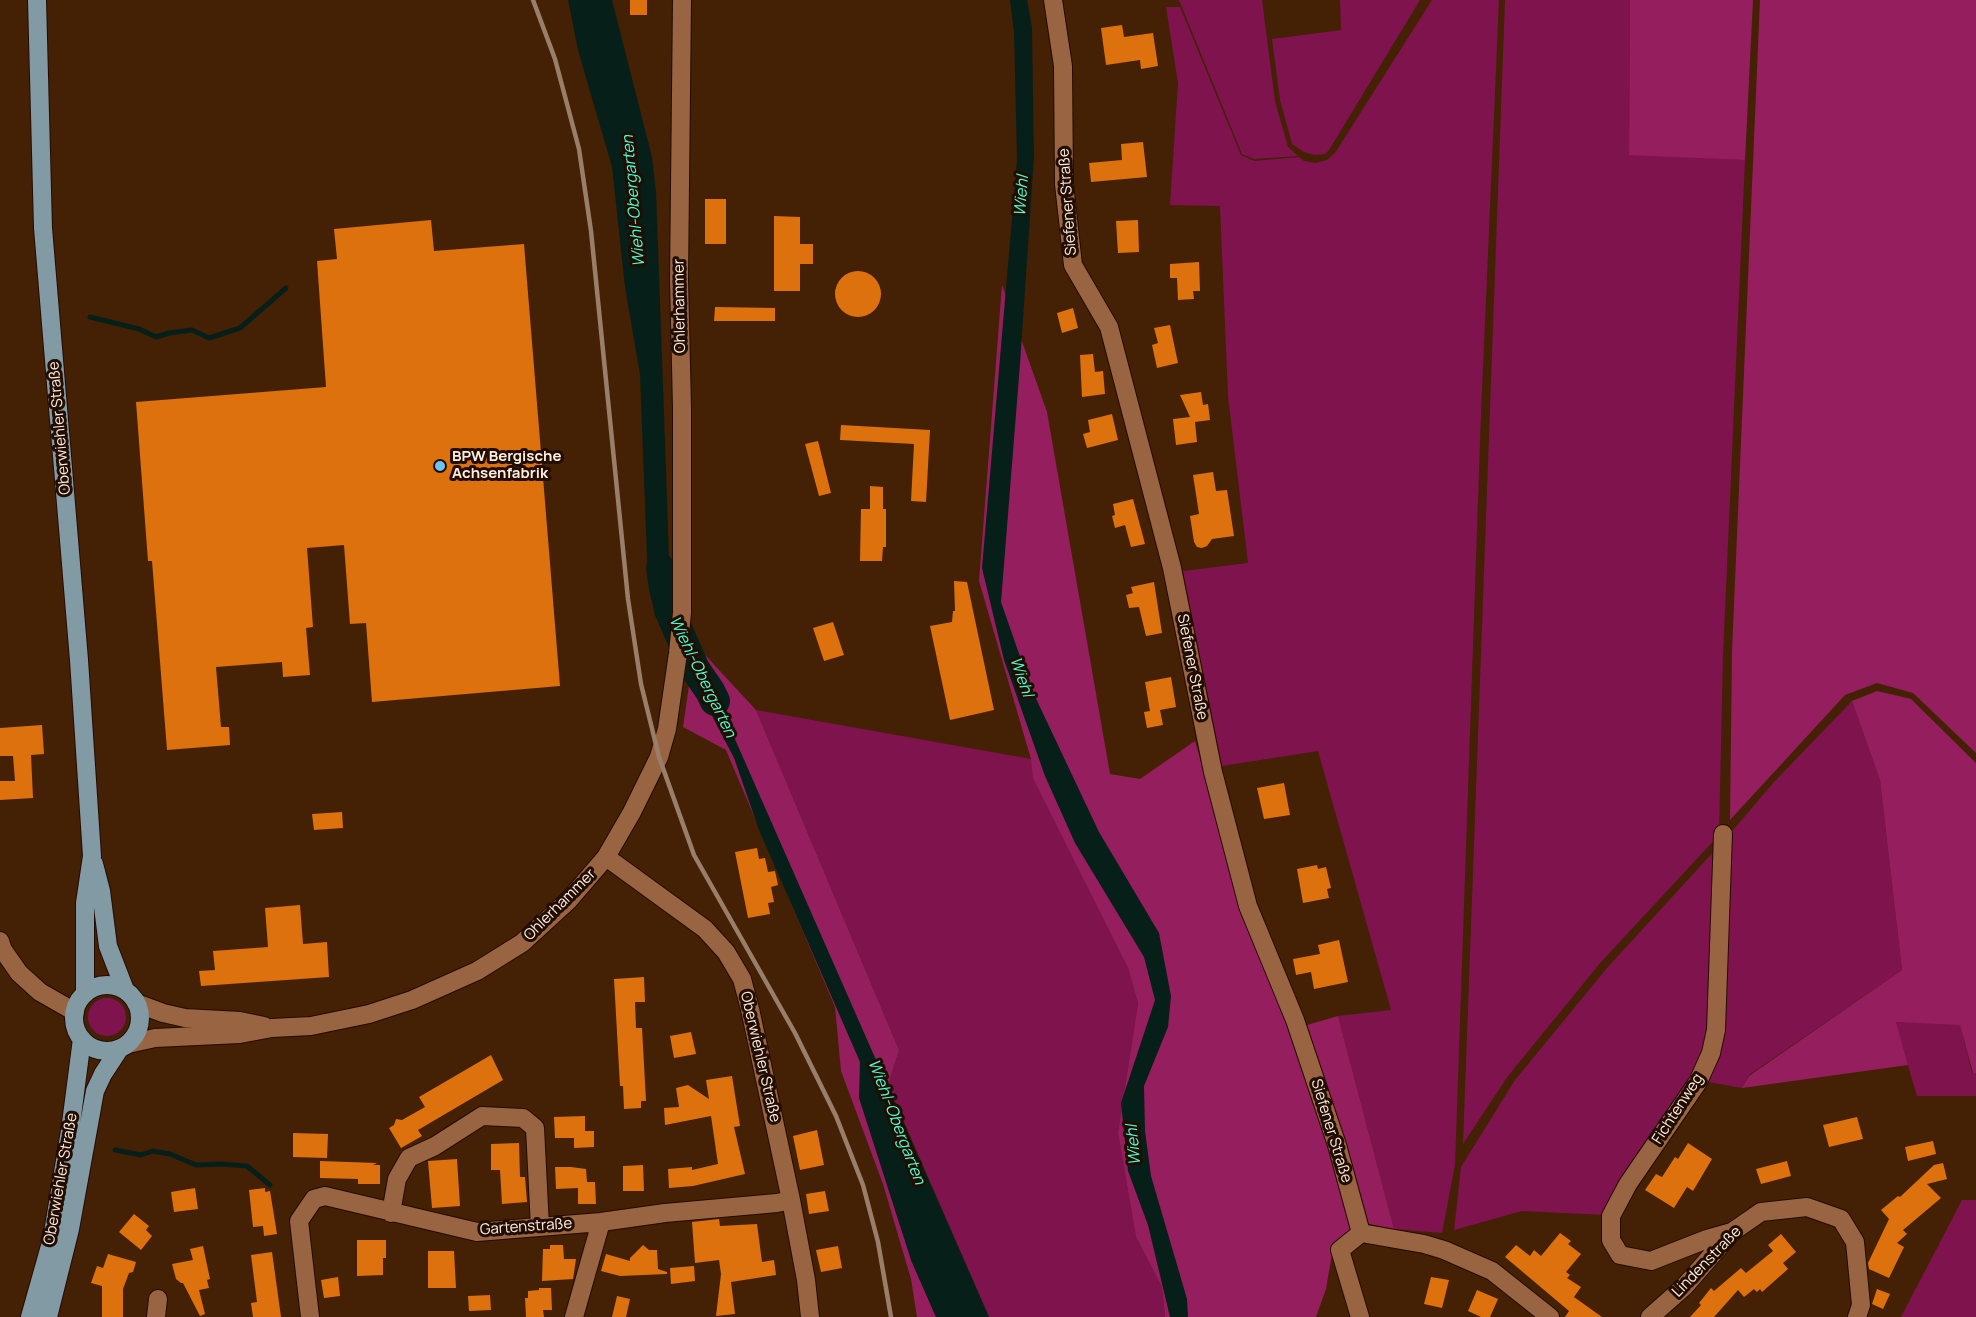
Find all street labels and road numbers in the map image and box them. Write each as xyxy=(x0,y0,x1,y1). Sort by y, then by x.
street label: Siefener Straße xyxy=(1055,148,1081,256)
street label: Ohlerhammer xyxy=(670,259,690,353)
street label: Oberwiehler Straße xyxy=(45,361,75,495)
street label: Siefener Straße xyxy=(1173,612,1211,722)
street label: Ohlerhammer xyxy=(520,865,600,945)
street label: Oberwiehler Straße xyxy=(736,990,784,1124)
street label: Fichtenweg xyxy=(1649,1070,1707,1148)
street label: Siefener Straße xyxy=(1307,1077,1355,1185)
street label: Oberwiehler Straße xyxy=(41,1112,81,1246)
street label: Gartenstraße xyxy=(479,1215,573,1239)
street label: Lindenstraße xyxy=(1669,1223,1745,1301)

